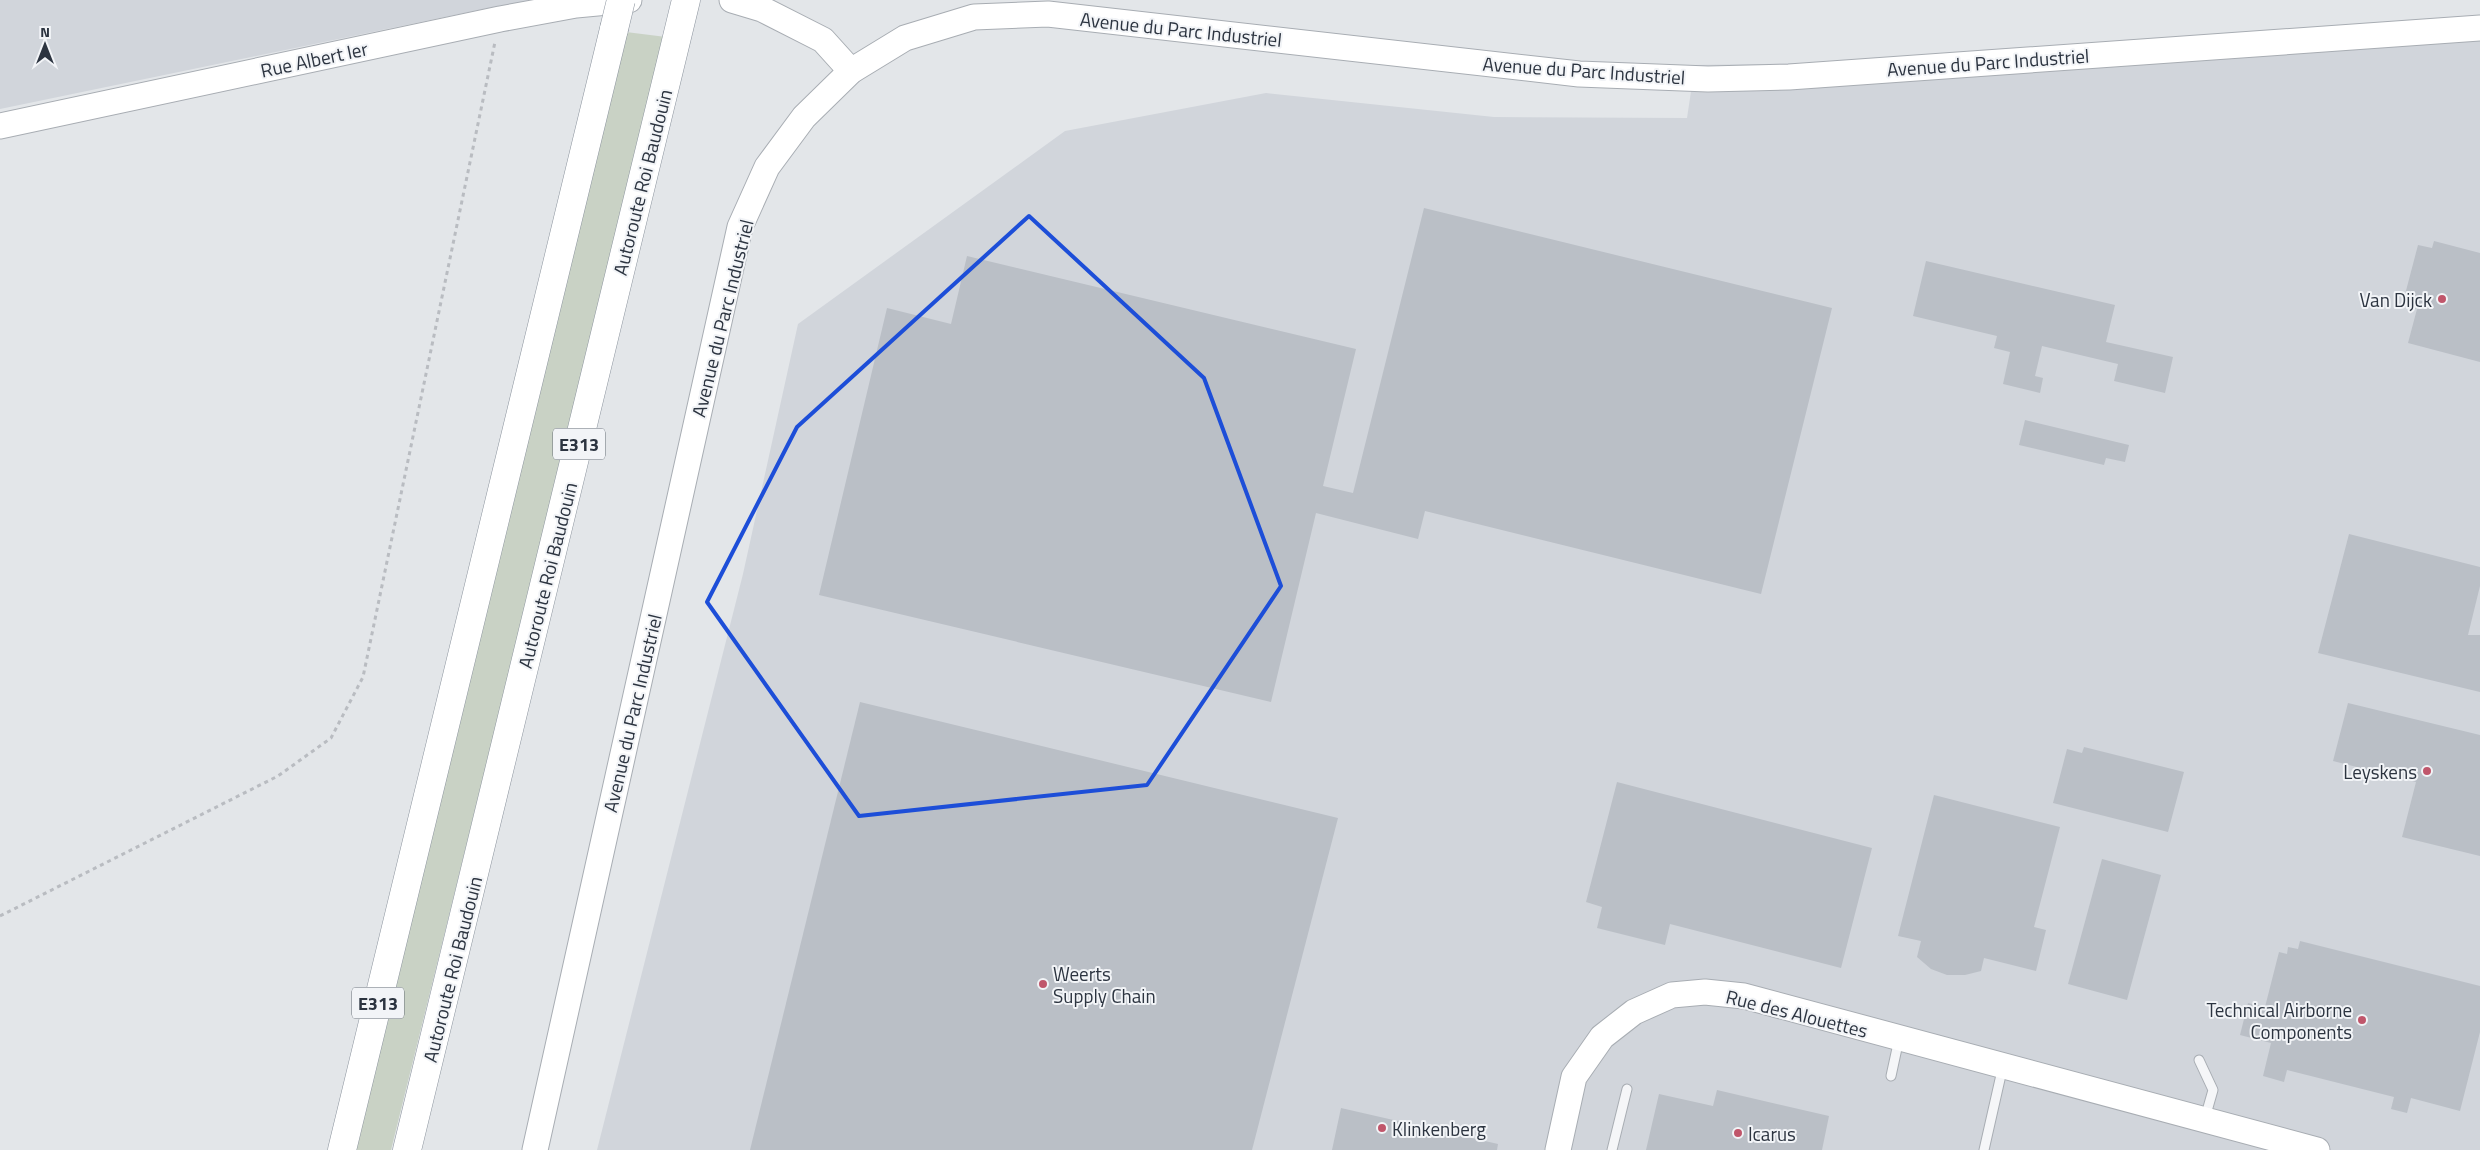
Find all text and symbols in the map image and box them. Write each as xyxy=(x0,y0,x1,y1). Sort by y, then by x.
street label: Avenue du Parc Industriel xyxy=(1079,4,1283,54)
north arrow xyxy=(20,20,70,70)
text: N xyxy=(40,21,50,42)
street label: Rue Albert Ier xyxy=(258,33,371,85)
street label: Avenue du Parc Industriel xyxy=(1886,40,2090,84)
street label: Avenue du Parc Industriel xyxy=(1482,48,1686,92)
street label: Autoroute Roi Baudouin xyxy=(605,86,679,278)
street label: Avenue du Parc Industriel xyxy=(683,216,761,420)
place label: Van Dijck xyxy=(2360,285,2432,314)
marker: Van Dijck xyxy=(2436,293,2448,305)
road number: E313 xyxy=(553,428,605,459)
street label: Autoroute Roi Baudouin xyxy=(510,479,584,671)
street label: Avenue du Parc Industriel xyxy=(595,611,669,815)
place label: Leyskens xyxy=(2343,757,2417,786)
marker: Leyskens xyxy=(2421,765,2433,777)
street label: Autoroute Roi Baudouin xyxy=(415,873,489,1065)
place label: Weerts Supply Chain xyxy=(1053,959,1156,1010)
marker: Weerts Supply Chain xyxy=(1037,978,1049,990)
street label: Rue des Alouettes xyxy=(1723,981,1871,1045)
road number: E313 xyxy=(352,988,404,1018)
place label: Technical Airborne Components xyxy=(2206,995,2352,1046)
marker: Technical Airborne Components xyxy=(2356,1014,2368,1026)
place label: Klinkenberg xyxy=(1392,1114,1486,1143)
place label: Icarus xyxy=(1748,1119,1796,1148)
marker: Klinkenberg xyxy=(1376,1122,1388,1134)
marker: Icarus xyxy=(1732,1127,1744,1139)

